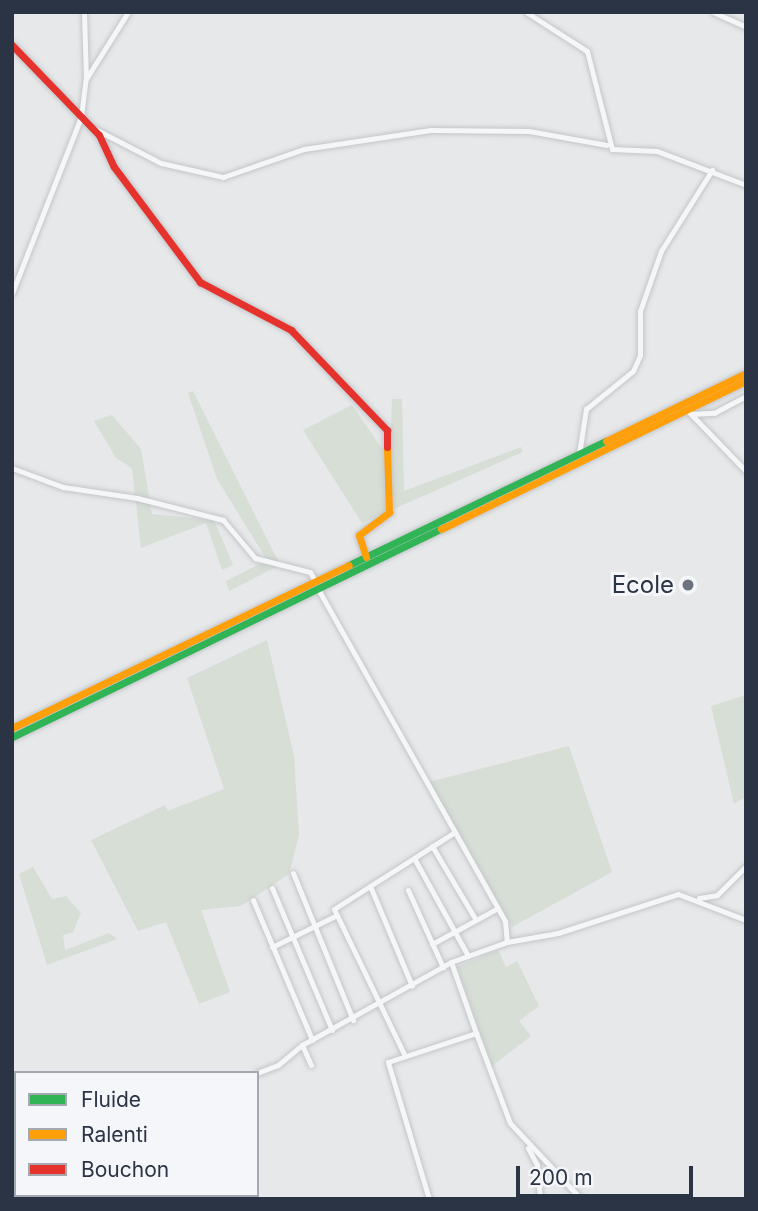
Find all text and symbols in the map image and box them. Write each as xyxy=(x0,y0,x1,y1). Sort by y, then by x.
place label: Ecole xyxy=(612,571,674,599)
marker: Ecole xyxy=(680,577,696,593)
legend xyxy=(14,1071,259,1197)
text: Fluide xyxy=(81,1087,141,1112)
text: Ralenti xyxy=(81,1122,148,1147)
scale bar xyxy=(520,1152,697,1196)
text: Bouchon xyxy=(81,1157,169,1182)
text: 200 m xyxy=(529,1165,593,1190)

